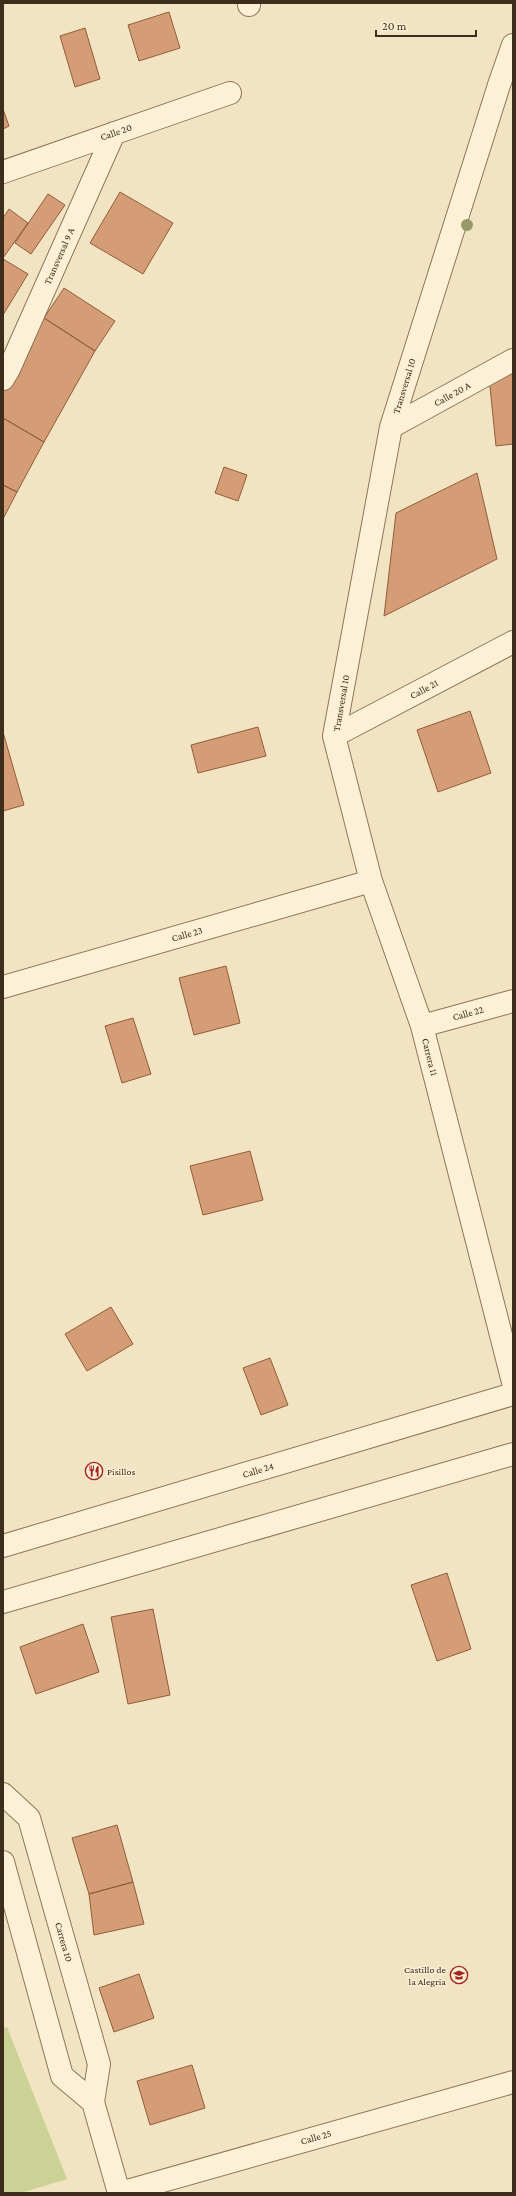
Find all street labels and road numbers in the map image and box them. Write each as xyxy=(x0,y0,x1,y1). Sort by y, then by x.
street label: Calle 20 xyxy=(99,121,133,142)
street label: Transversal 9 A xyxy=(42,226,77,286)
street label: Transversal 10 xyxy=(390,357,418,415)
street label: Calle 20 A xyxy=(432,379,472,409)
street label: Transversal 10 xyxy=(331,674,351,732)
street label: Calle 21 xyxy=(408,677,440,701)
street label: Calle 23 xyxy=(170,924,204,944)
street label: Calle 22 xyxy=(451,1004,485,1022)
street label: Carrera 11 xyxy=(420,1037,440,1077)
street label: Calle 24 xyxy=(241,1460,275,1480)
street label: Carrera 10 xyxy=(53,1921,75,1963)
street label: Calle 25 xyxy=(299,2127,333,2147)

